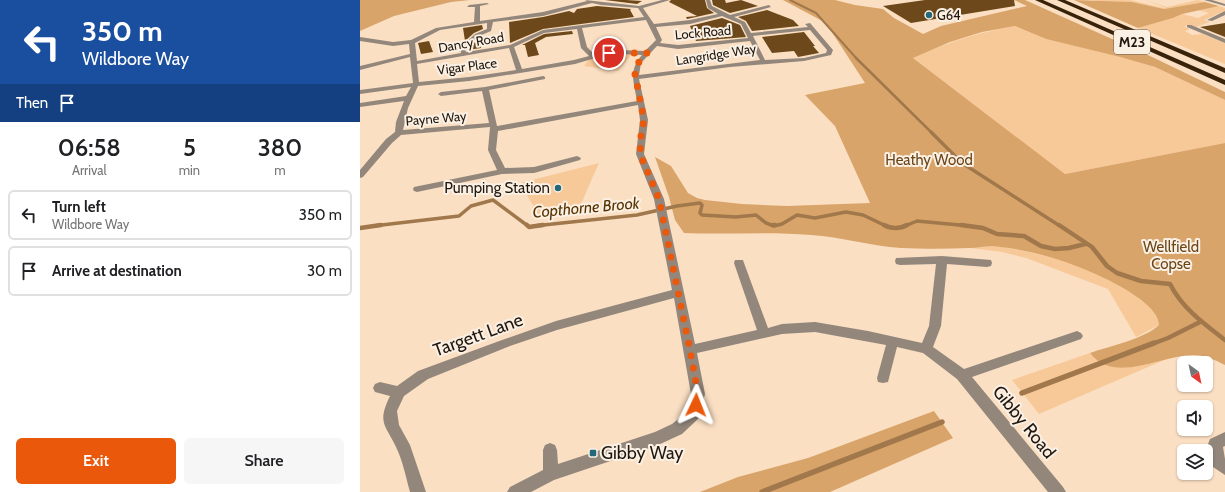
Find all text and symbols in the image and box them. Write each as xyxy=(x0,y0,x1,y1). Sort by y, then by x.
place label: G64 xyxy=(937,7,961,23)
marker: G64 xyxy=(924,10,934,20)
text: 350 m xyxy=(82,14,163,48)
icon: left xyxy=(16,16,68,68)
street label: Lock Road xyxy=(674,22,732,42)
street label: Dancy Road xyxy=(437,28,505,56)
road number: M23 xyxy=(1114,30,1150,54)
pin xyxy=(592,36,626,70)
street label: Langridge Way xyxy=(675,40,758,68)
icon: arrive xyxy=(598,42,620,64)
text: Wildbore Way xyxy=(82,48,189,70)
street label: Vigar Place xyxy=(436,54,498,78)
icon: arrive xyxy=(56,92,78,114)
text: Then xyxy=(16,94,48,112)
street label: Payne Way xyxy=(405,107,467,129)
text: 06:58 xyxy=(58,133,121,162)
text: 5 xyxy=(183,133,196,162)
text: 380 xyxy=(258,133,302,162)
park label: Heathy Wood xyxy=(885,151,973,169)
text: Arrival xyxy=(72,162,107,178)
text: min xyxy=(179,162,200,178)
text: m xyxy=(274,162,286,178)
place label: Pumping Station xyxy=(444,179,550,197)
marker: Pumping Station xyxy=(553,183,563,193)
water label: Copthorne Brook xyxy=(532,193,641,222)
text: Turn left xyxy=(52,198,106,216)
icon: left xyxy=(18,204,40,226)
text: 350 m xyxy=(299,206,342,224)
text: Wildbore Way xyxy=(52,216,129,232)
park label: Wellfield Copse xyxy=(1143,238,1199,273)
icon: arrive xyxy=(18,260,40,282)
text: Arrive at destination xyxy=(52,262,182,280)
text: 30 m xyxy=(307,262,342,280)
street label: Targett Lane xyxy=(430,309,526,361)
north arrow xyxy=(1177,356,1213,392)
map controls xyxy=(1177,356,1213,480)
street label: Gibby Road xyxy=(988,381,1060,463)
position arrow xyxy=(675,384,717,426)
button: sound xyxy=(1177,400,1213,436)
button: Exit xyxy=(16,438,176,484)
button: Share xyxy=(184,438,344,484)
place label: Gibby Way xyxy=(601,442,683,464)
button: layers xyxy=(1177,444,1213,480)
marker: Gibby Way xyxy=(588,448,598,458)

